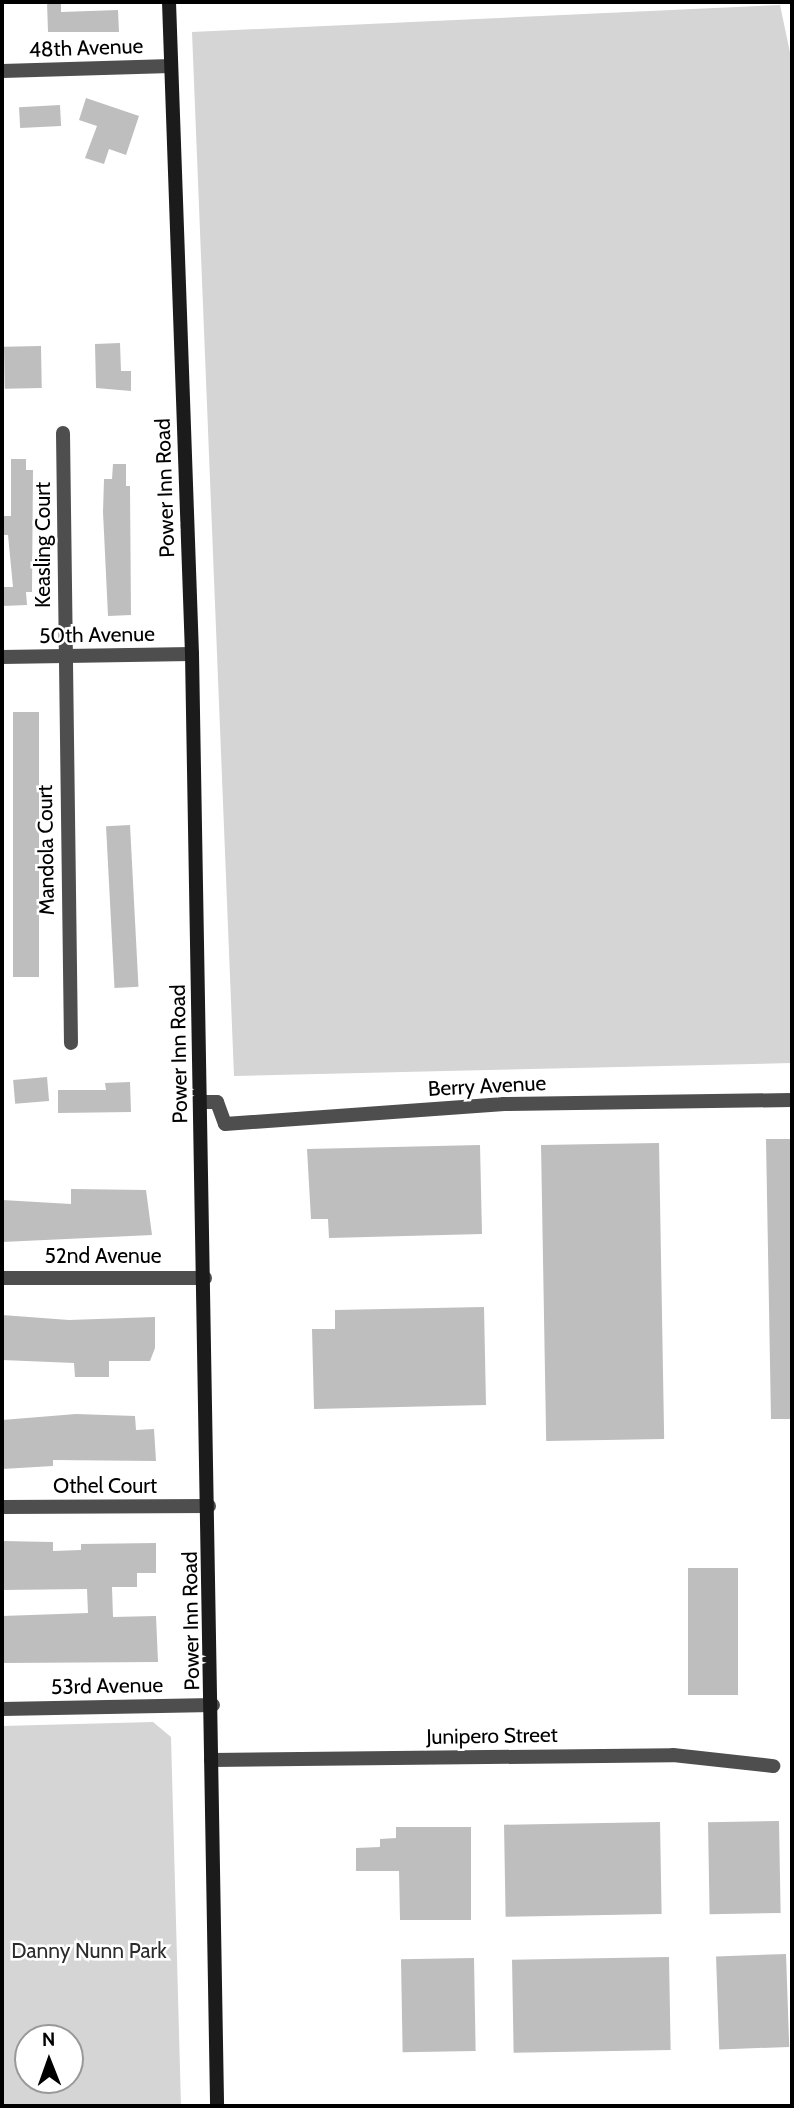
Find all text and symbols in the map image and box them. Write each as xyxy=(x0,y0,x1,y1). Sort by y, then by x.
street label: 48th Avenue xyxy=(28,33,144,63)
street label: Power Inn Road xyxy=(150,418,180,558)
street label: Keasling Court xyxy=(30,482,56,608)
street label: 50th Avenue xyxy=(39,621,155,649)
street label: Mandola Court xyxy=(32,784,60,916)
street label: Power Inn Road xyxy=(165,984,193,1124)
street label: Berry Avenue xyxy=(427,1070,547,1102)
street label: 52nd Avenue xyxy=(44,1243,162,1269)
street label: Othel Court xyxy=(53,1473,157,1499)
street label: Power Inn Road xyxy=(177,1551,205,1691)
street label: 53rd Avenue xyxy=(51,1672,163,1700)
street label: Junipero Street xyxy=(426,1722,558,1750)
park label: Danny Nunn Park xyxy=(11,1938,167,1964)
north arrow xyxy=(14,2024,84,2094)
text: N xyxy=(42,2028,56,2051)

